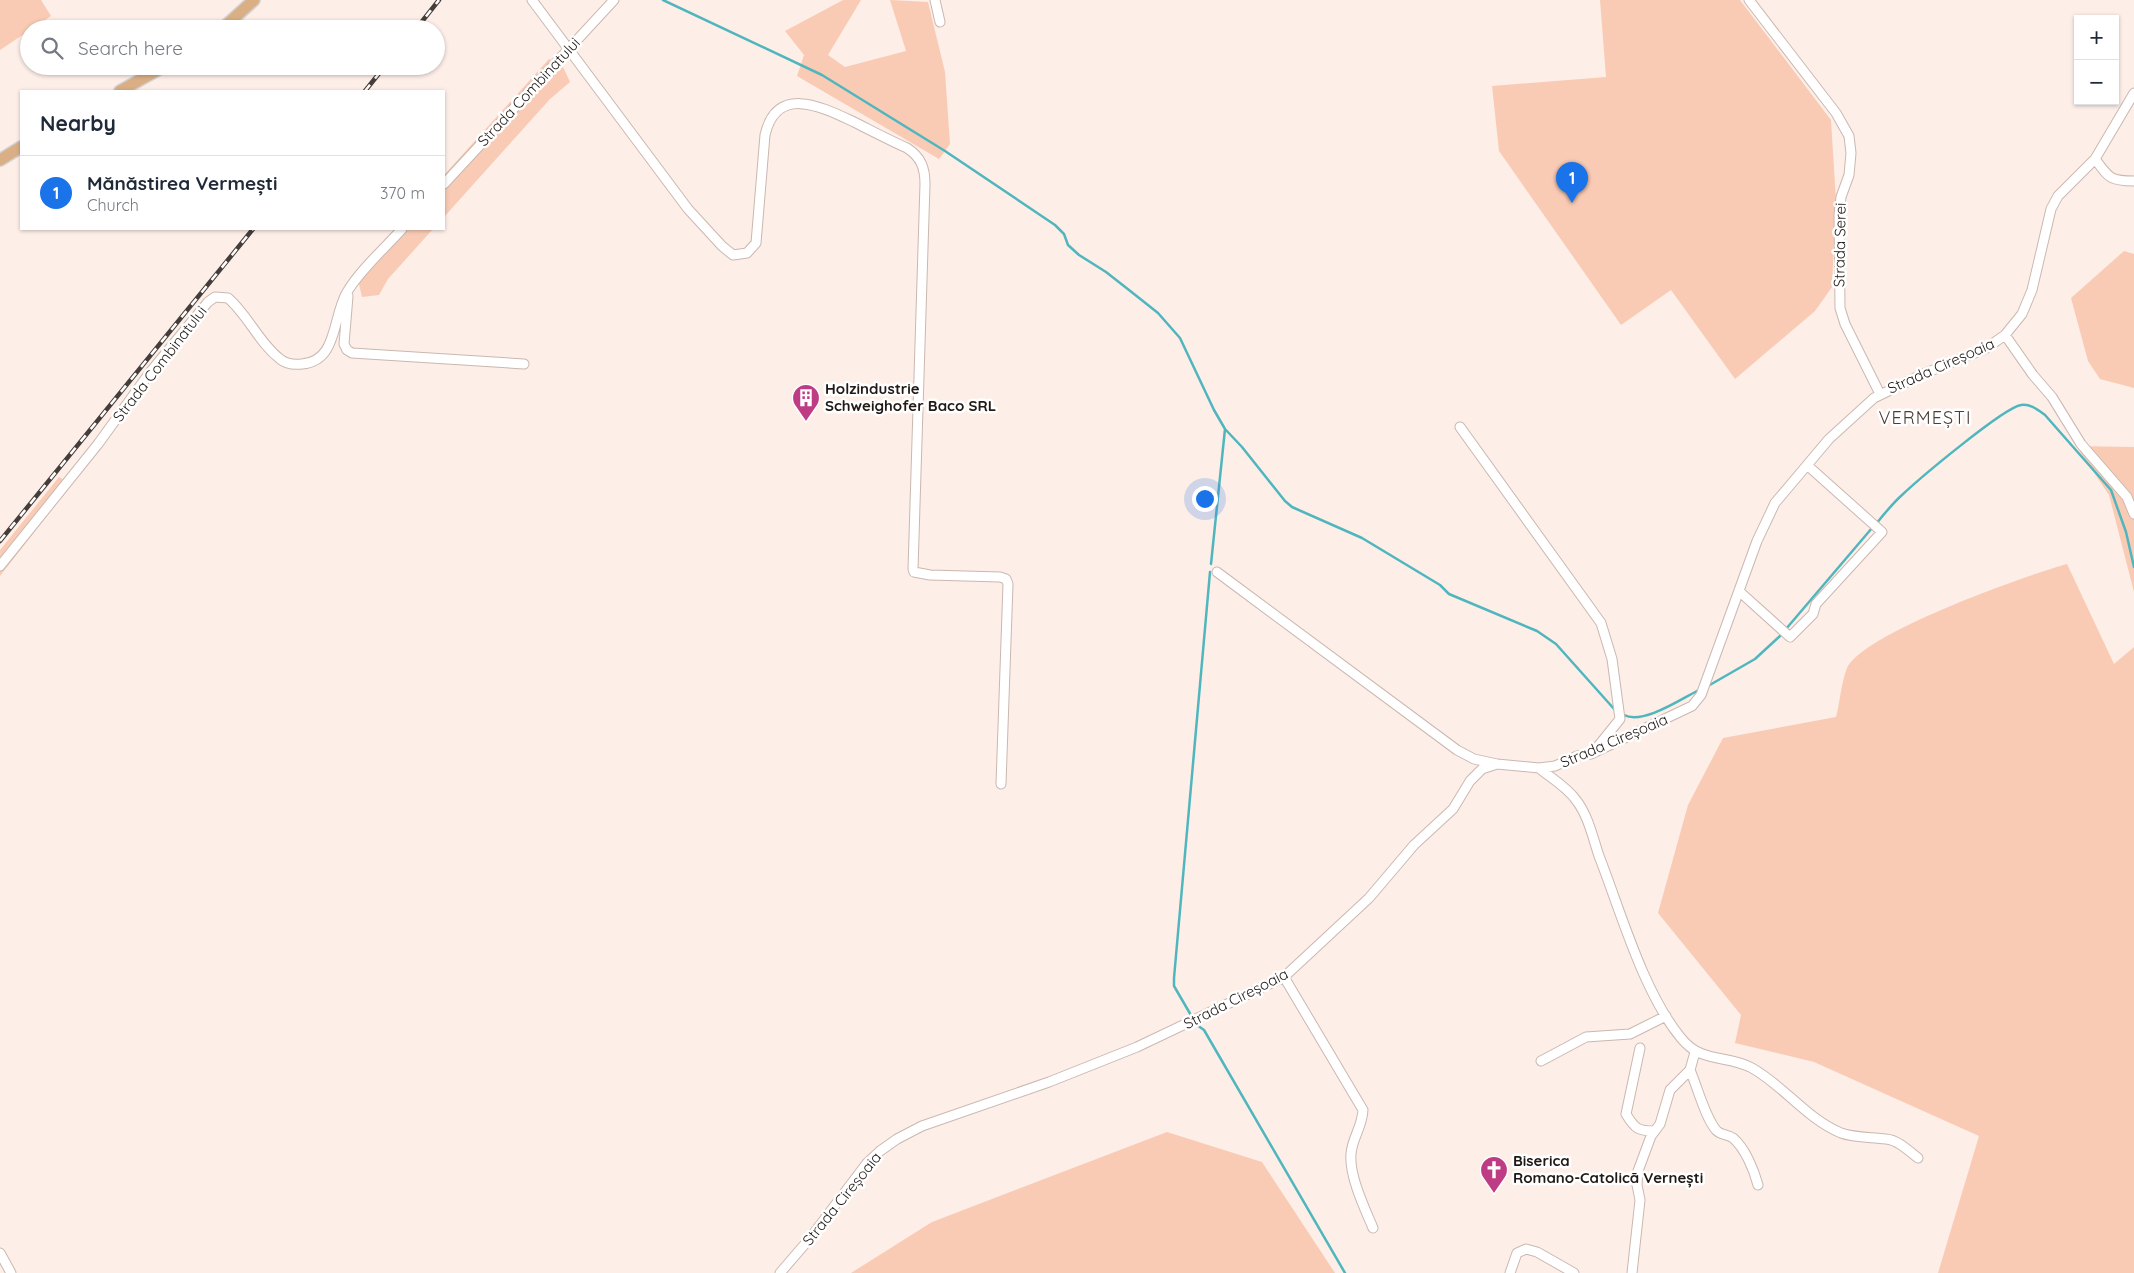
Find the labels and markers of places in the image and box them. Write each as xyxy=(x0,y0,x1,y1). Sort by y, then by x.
pin: 1 xyxy=(1556,162,1588,203)
place label: Holzindustrie Schweighofer Baco SRL xyxy=(825,379,996,415)
building icon: Holzindustrie Schweighofer Baco SRL xyxy=(791,383,821,422)
place label: Biserica Romano-Catolică Vernești xyxy=(1513,1151,1703,1188)
church icon: Biserica Romano-Catolică Vernești xyxy=(1479,1155,1509,1194)

